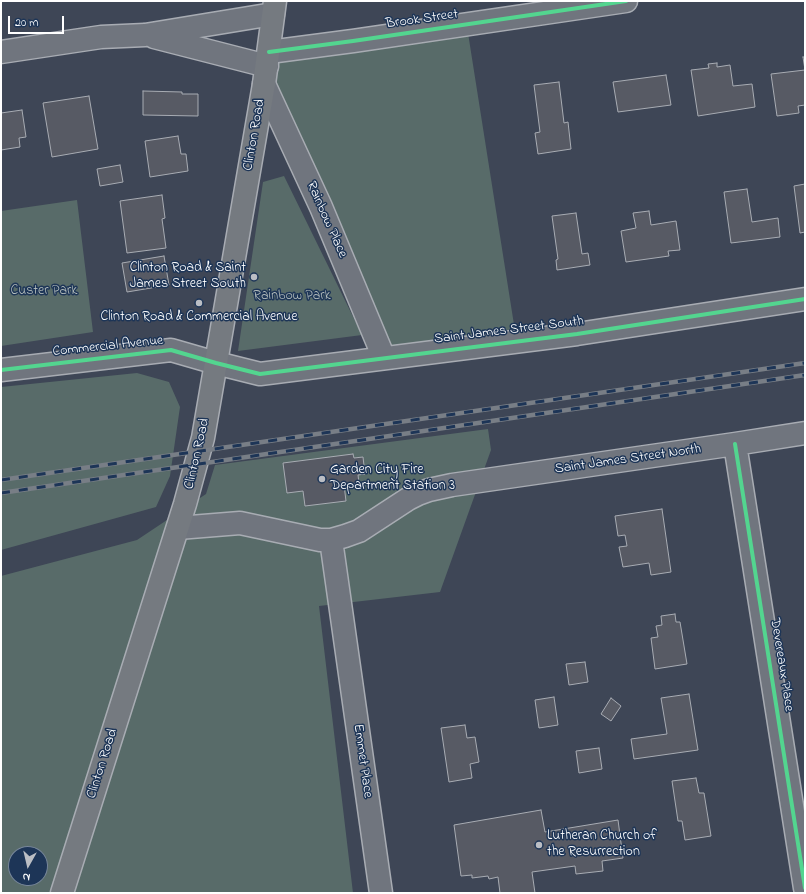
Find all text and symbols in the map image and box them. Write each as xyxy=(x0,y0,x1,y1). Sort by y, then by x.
street label: Brook Street xyxy=(385,7,459,33)
scale bar xyxy=(10,8,66,34)
text: 20 m xyxy=(15,14,38,32)
street label: Clinton Road xyxy=(240,98,270,172)
street label: Rainbow Place xyxy=(302,179,350,261)
place label: Clinton Road & Saint James Street South xyxy=(129,261,246,294)
marker: Clinton Road & Saint James Street South xyxy=(249,272,259,282)
park label: Custer Park xyxy=(11,284,77,300)
park label: Rainbow Park xyxy=(253,289,331,305)
marker: Clinton Road & Commercial Avenue xyxy=(194,298,204,308)
place label: Clinton Road & Commercial Avenue xyxy=(100,310,298,326)
street label: Saint James Street South xyxy=(433,313,585,349)
street label: Commercial Avenue xyxy=(52,333,164,361)
street label: Clinton Road xyxy=(182,417,214,491)
street label: Saint James Street North xyxy=(554,441,702,479)
place label: Garden City Fire Department Station 3 xyxy=(330,463,455,496)
marker: Garden City Fire Department Station 3 xyxy=(317,474,327,484)
street label: Devereaux Place xyxy=(765,617,797,713)
street label: Emmet Place xyxy=(349,723,375,799)
street label: Clinton Road xyxy=(84,727,122,801)
place label: Lutheran Church of the Resurrection xyxy=(547,829,657,862)
marker: Lutheran Church of the Resurrection xyxy=(534,840,544,850)
north arrow xyxy=(8,846,48,886)
text: N xyxy=(22,868,31,885)

